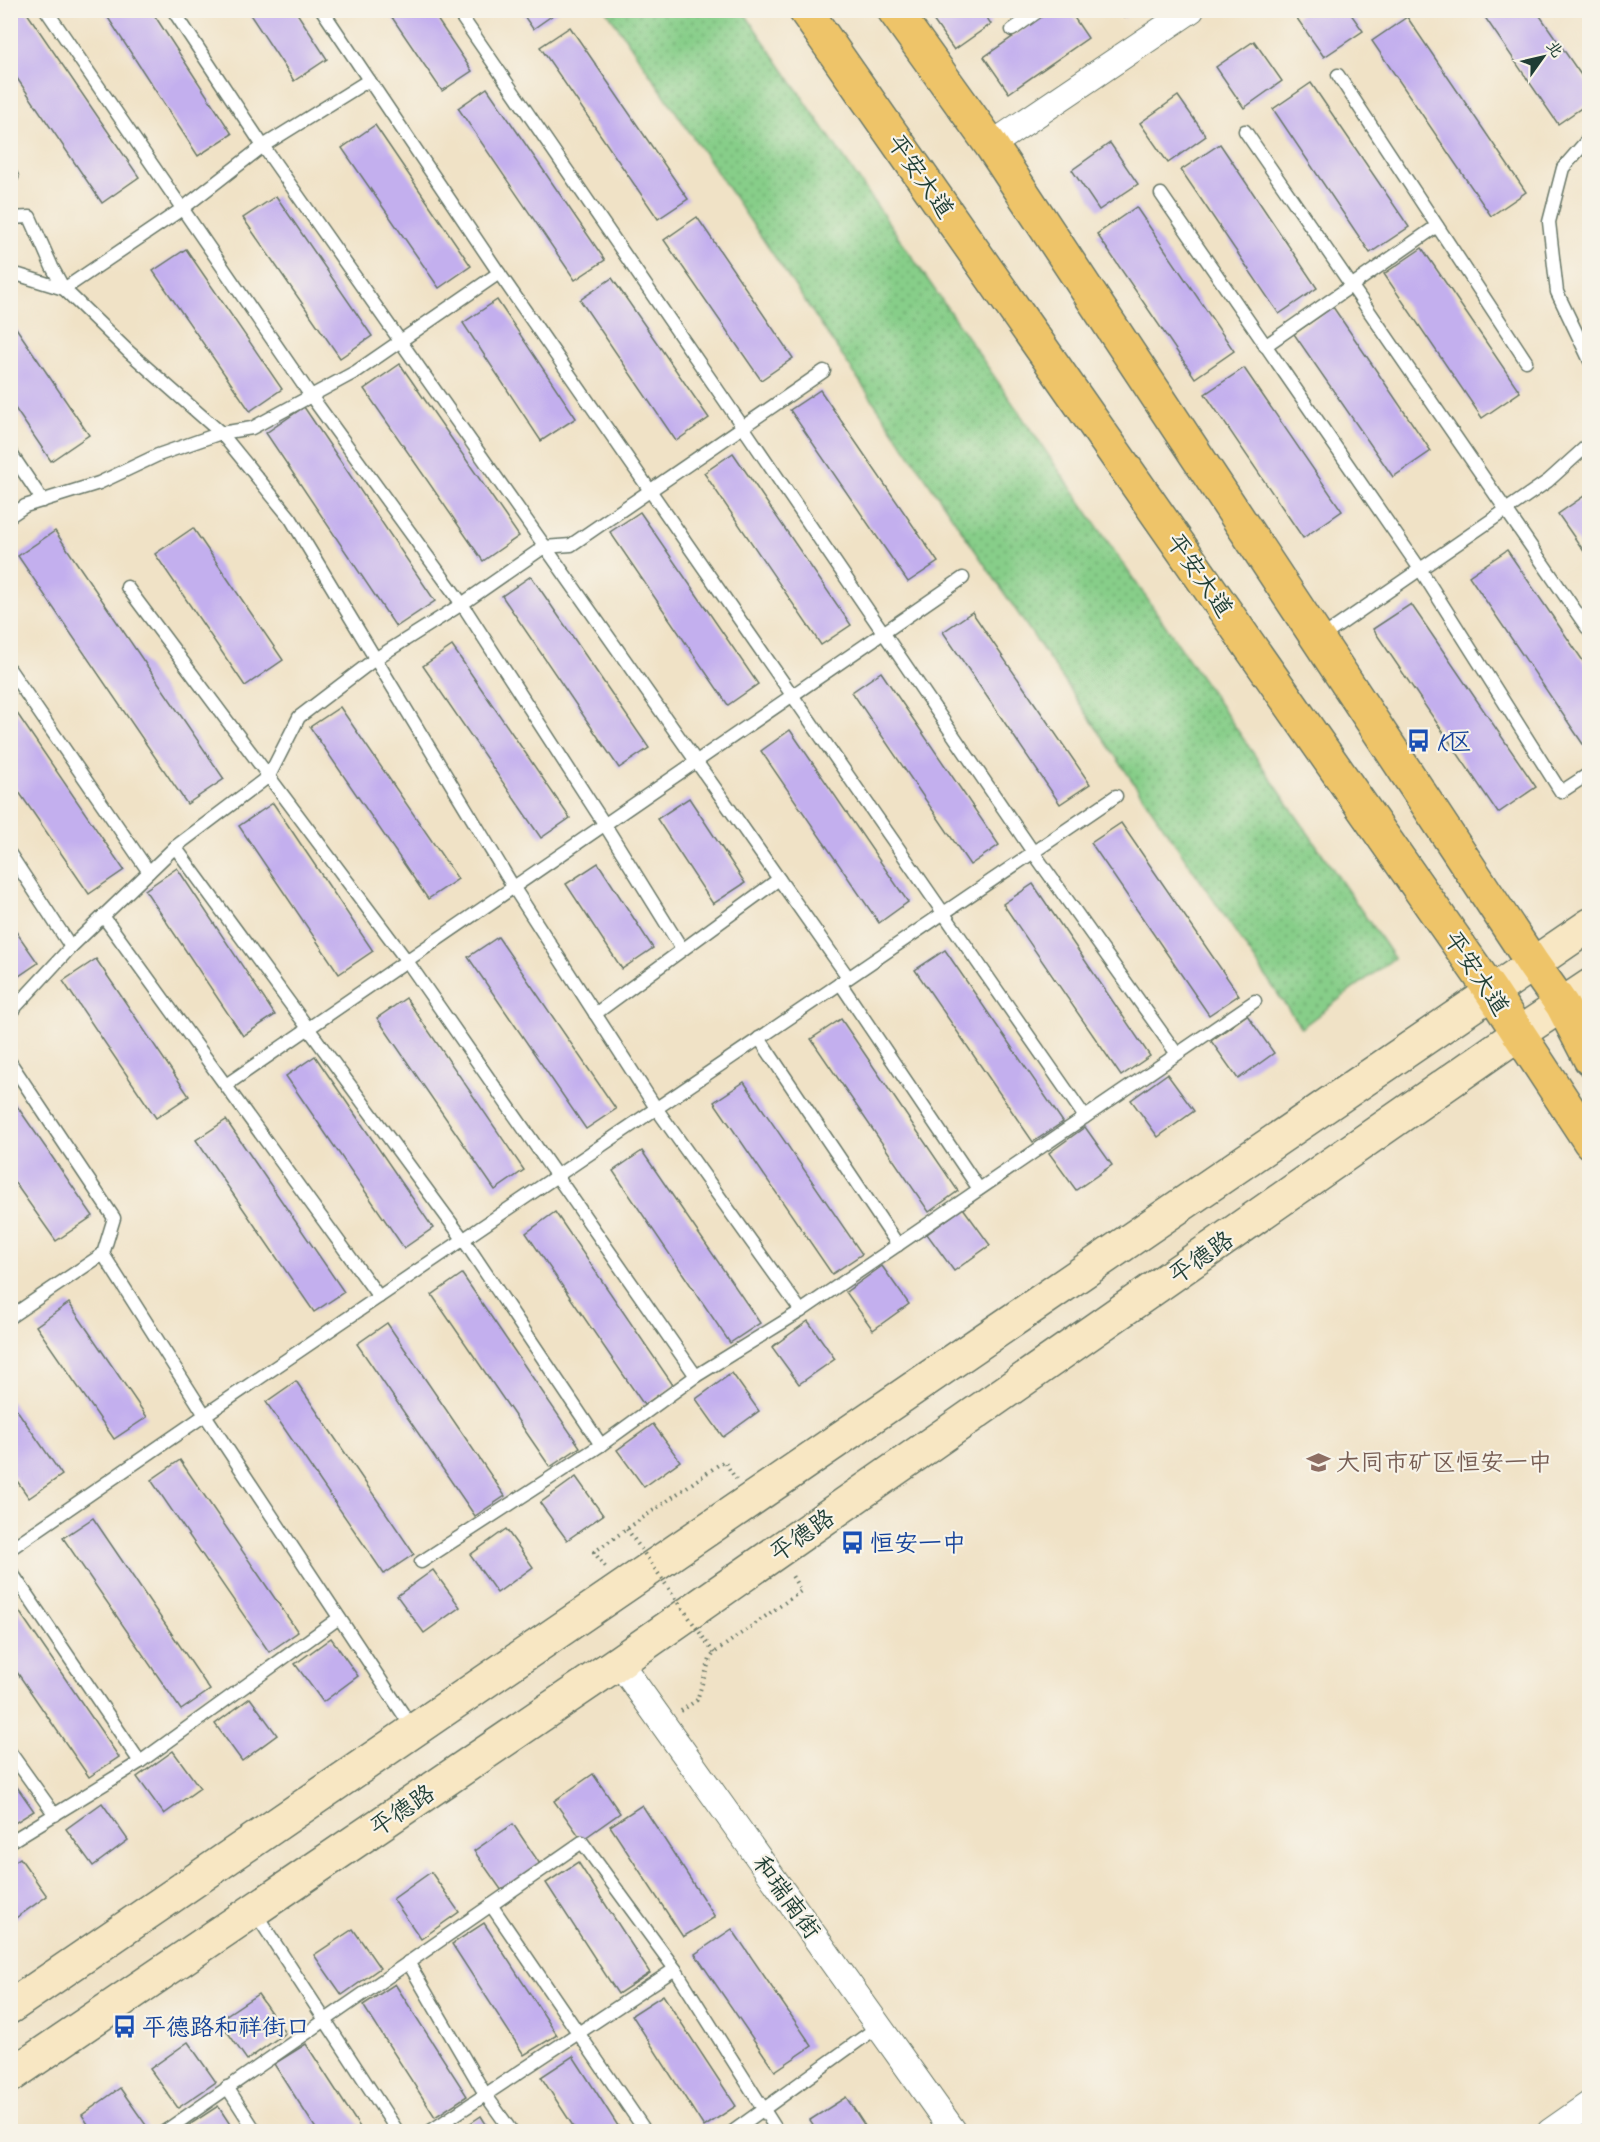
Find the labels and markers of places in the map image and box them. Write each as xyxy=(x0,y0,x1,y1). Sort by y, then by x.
place label: K区 xyxy=(1436,726,1472,756)
bus stop icon: K区 xyxy=(1405,728,1431,754)
place label: 大同市矿区恒安一中 xyxy=(1336,1447,1552,1477)
school or university icon: 大同市矿区恒安一中 xyxy=(1305,1449,1331,1475)
place label: 恒安一中 xyxy=(870,1528,966,1558)
bus stop icon: 恒安一中 xyxy=(839,1530,865,1556)
place label: 平德路和祥街口 xyxy=(142,2012,310,2042)
bus stop icon: 平德路和祥街口 xyxy=(111,2014,137,2040)

